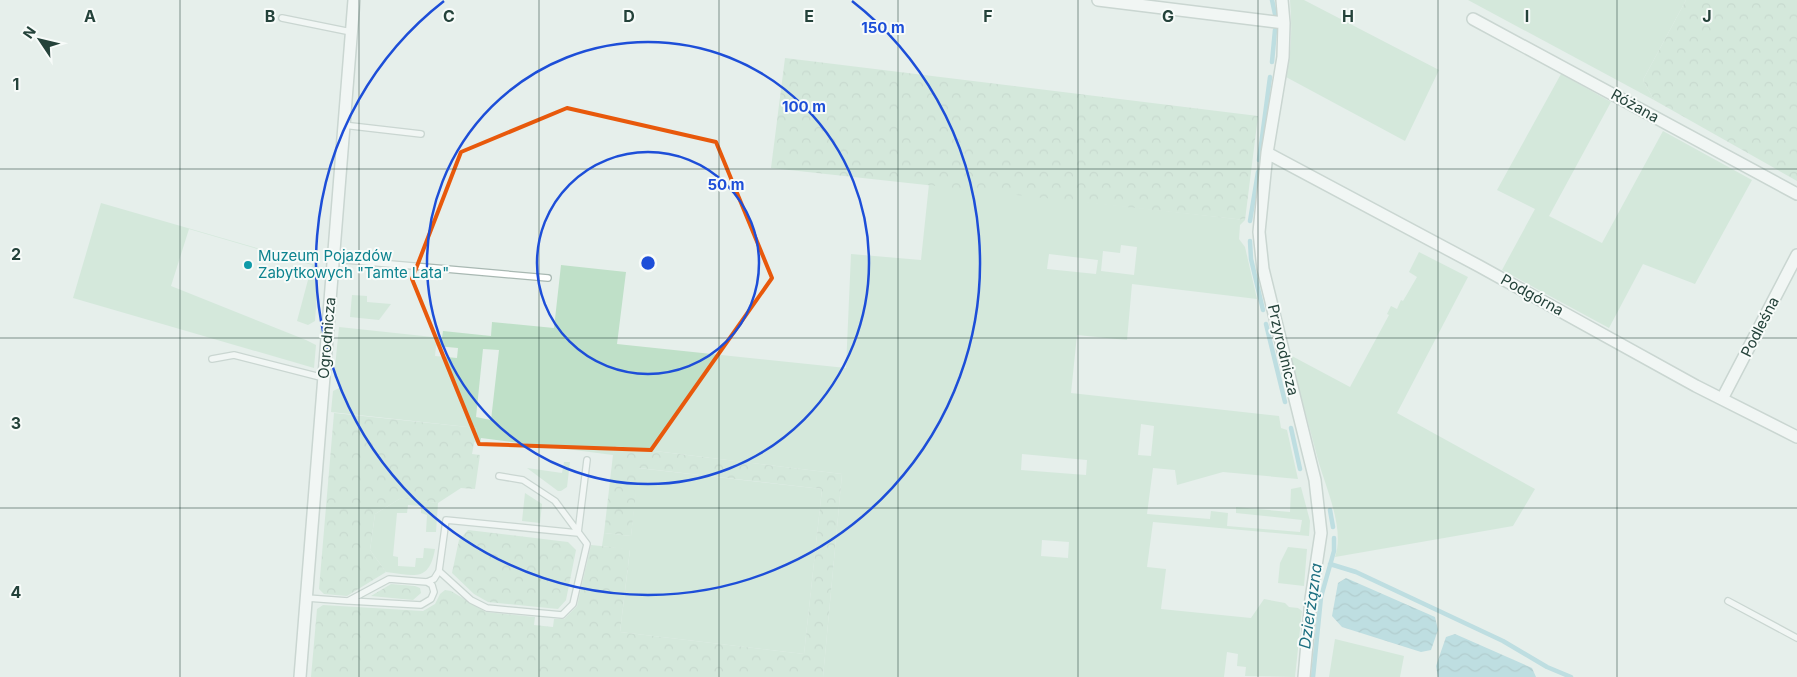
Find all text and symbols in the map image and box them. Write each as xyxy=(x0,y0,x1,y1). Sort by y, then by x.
text: A xyxy=(84,6,96,26)
text: B xyxy=(265,6,275,26)
text: C xyxy=(443,6,455,26)
text: D xyxy=(623,6,635,26)
text: E xyxy=(804,6,814,26)
text: F xyxy=(983,6,993,26)
text: G xyxy=(1162,6,1174,26)
text: H xyxy=(1342,6,1354,26)
text: I xyxy=(1525,6,1529,26)
text: J xyxy=(1702,6,1712,26)
north arrow xyxy=(15,15,65,65)
text: 150 m xyxy=(861,18,905,37)
text: N xyxy=(19,23,39,42)
text: 1 xyxy=(13,74,19,94)
street label: Różana xyxy=(1608,85,1663,127)
text: 100 m xyxy=(782,97,826,116)
text: 50 m xyxy=(708,175,744,194)
text: 2 xyxy=(11,244,21,264)
place label: Muzeum Pojazdów Zabytkowych "Tamte Lata" xyxy=(258,246,449,282)
centre of rings xyxy=(639,254,657,272)
marker: Muzeum Pojazdów Zabytkowych "Tamte Lata" xyxy=(242,259,254,271)
street label: Podgórna xyxy=(1497,270,1567,320)
street label: Podleśna xyxy=(1736,293,1783,360)
street label: Ogrodnicza xyxy=(313,296,340,380)
street label: Przyrodnicza xyxy=(1264,302,1303,397)
text: 3 xyxy=(11,413,21,433)
water label: Dzierżązna xyxy=(1294,562,1326,650)
text: 4 xyxy=(11,582,22,602)

